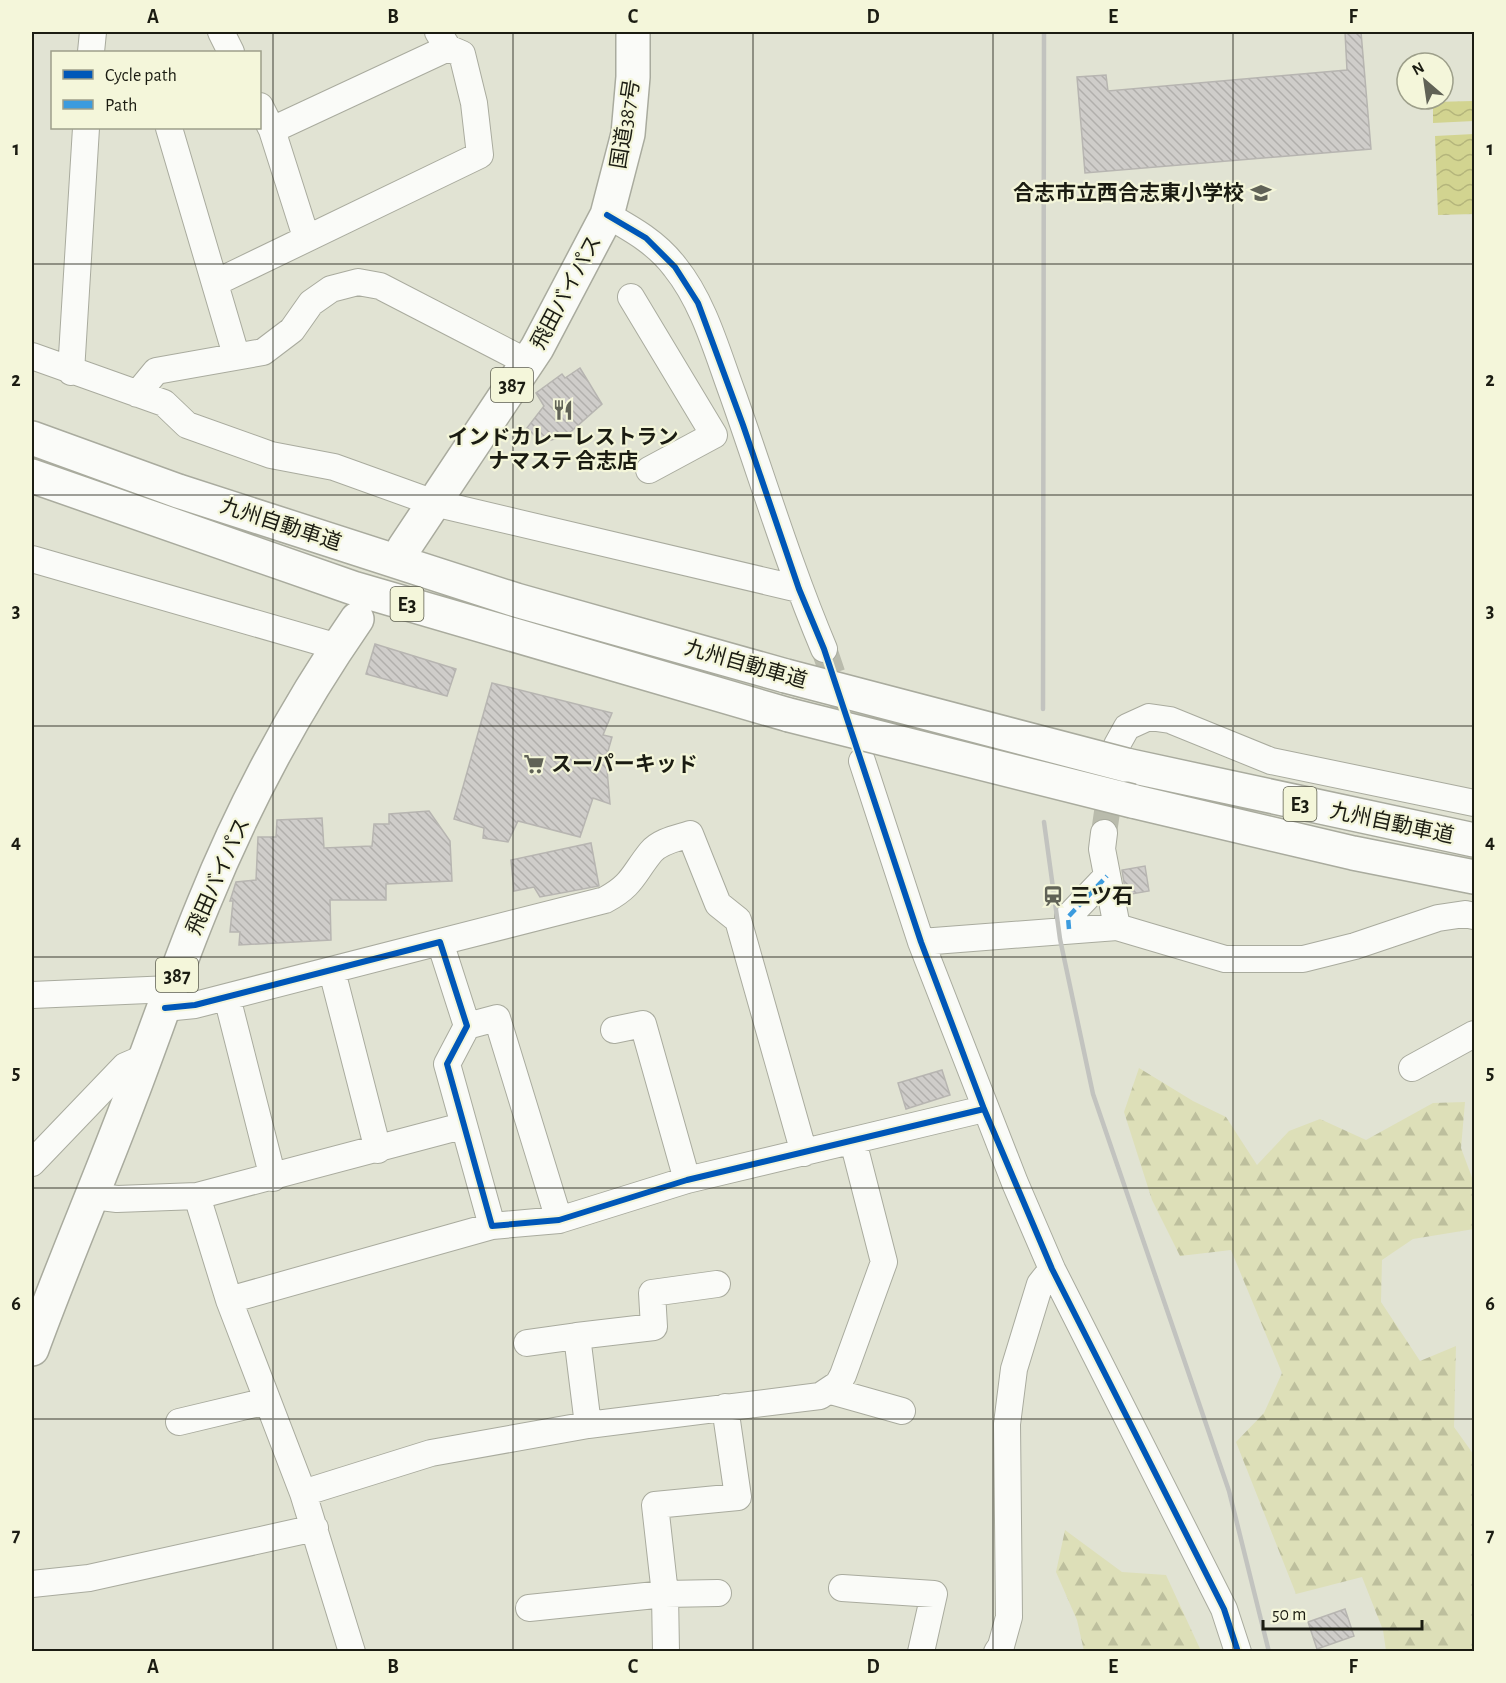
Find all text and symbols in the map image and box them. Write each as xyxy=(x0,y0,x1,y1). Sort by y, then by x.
text: A xyxy=(147,7,159,27)
text: B xyxy=(387,7,399,27)
text: C xyxy=(628,7,639,27)
text: D xyxy=(866,7,880,27)
text: E xyxy=(1108,7,1118,27)
text: F xyxy=(1348,7,1358,27)
legend xyxy=(51,51,261,129)
north arrow xyxy=(1395,51,1455,111)
text: N xyxy=(1409,59,1427,78)
text: Cycle path xyxy=(105,67,177,85)
street label: 国道387号 xyxy=(607,78,643,170)
text: Path xyxy=(105,97,137,115)
text: 1 xyxy=(12,139,20,159)
text: 1 xyxy=(1486,139,1494,159)
school or university icon: 合志市立西合志東小学校 xyxy=(1249,181,1273,205)
place label: 合志市立西合志東小学校 xyxy=(1013,182,1244,204)
street label: 飛田バイパス xyxy=(527,231,605,353)
road number: 387 xyxy=(491,368,533,402)
text: 2 xyxy=(11,370,21,390)
text: 2 xyxy=(1485,370,1495,390)
restaurant icon: インドカレーレストラン ナマステ 合志店 xyxy=(551,398,575,422)
place label: インドカレーレストラン ナマステ 合志店 xyxy=(448,426,679,472)
street label: 九州自動車道 xyxy=(218,494,344,554)
road number: E3 xyxy=(390,587,424,621)
text: 3 xyxy=(12,601,20,621)
text: 3 xyxy=(1486,601,1494,621)
street label: 九州自動車道 xyxy=(682,636,810,692)
supermarket icon: スーパーキッド xyxy=(522,752,546,776)
place label: スーパーキッド xyxy=(551,753,698,775)
road number: E3 xyxy=(1284,787,1316,821)
street label: 九州自動車道 xyxy=(1328,799,1456,847)
street label: 飛田バイパス xyxy=(182,814,254,938)
text: 4 xyxy=(11,832,21,852)
text: 4 xyxy=(1485,832,1495,852)
station icon: 三ツ石 xyxy=(1041,884,1065,908)
place label: 三ツ石 xyxy=(1070,886,1133,907)
road number: 387 xyxy=(156,958,198,992)
text: 5 xyxy=(12,1063,20,1083)
text: 5 xyxy=(1486,1063,1494,1083)
text: 6 xyxy=(11,1294,21,1314)
text: 6 xyxy=(1485,1294,1495,1314)
text: 7 xyxy=(12,1525,21,1545)
text: 7 xyxy=(1486,1525,1495,1545)
scale bar xyxy=(1263,1593,1422,1631)
text: 50 m xyxy=(1272,1606,1306,1624)
text: A xyxy=(147,1657,159,1677)
text: B xyxy=(387,1657,399,1677)
text: C xyxy=(628,1657,639,1677)
text: D xyxy=(866,1657,880,1677)
text: E xyxy=(1108,1657,1118,1677)
text: F xyxy=(1348,1657,1358,1677)

